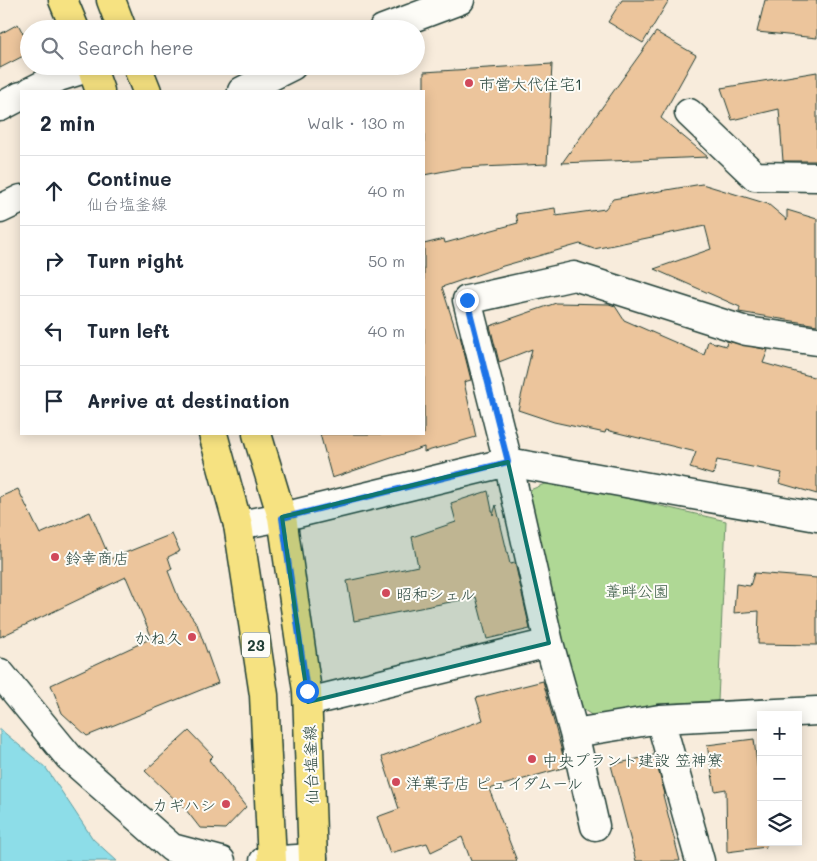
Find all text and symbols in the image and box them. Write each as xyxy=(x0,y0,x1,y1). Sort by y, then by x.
search box xyxy=(20,20,425,75)
icon: search xyxy=(38,34,66,62)
text: Search here xyxy=(78,35,194,60)
place label: 市営大代住宅1 xyxy=(479,73,582,94)
marker: 市営大代住宅1 xyxy=(463,77,475,89)
text: 2 min xyxy=(40,109,95,136)
text: Walk · 130 m xyxy=(307,112,405,133)
text: Continue xyxy=(87,166,172,191)
icon: ahead xyxy=(40,177,68,205)
text: 40 m xyxy=(368,180,405,201)
text: 仙台塩釜線 xyxy=(87,193,167,214)
icon: right xyxy=(40,247,68,275)
text: Turn right xyxy=(87,248,184,273)
text: 50 m xyxy=(368,250,405,271)
route end xyxy=(456,289,479,312)
icon: left xyxy=(40,317,68,345)
text: Turn left xyxy=(87,318,170,343)
text: 40 m xyxy=(368,320,405,341)
icon: arrive xyxy=(40,387,68,415)
text: Arrive at destination xyxy=(87,388,290,413)
place label: 鈴幸商店 xyxy=(65,547,129,568)
marker: 鈴幸商店 xyxy=(49,551,61,563)
park label: 葦畔公園 xyxy=(605,580,669,601)
place label: 昭和シェル xyxy=(396,583,476,604)
marker: 昭和シェル xyxy=(380,587,392,599)
place label: かね久 xyxy=(134,627,182,648)
marker: かね久 xyxy=(186,631,198,643)
road number: 23 xyxy=(242,632,270,658)
route start xyxy=(296,680,319,703)
map controls xyxy=(757,711,802,846)
button: + xyxy=(757,711,802,756)
street label: 仙台塩釜線 xyxy=(298,725,322,805)
place label: 中央プラント建設 笠神寮 xyxy=(542,749,723,770)
marker: 中央プラント建設 笠神寮 xyxy=(526,753,538,765)
button: − xyxy=(757,756,802,801)
place label: 洋菓子店 ピュイダムール xyxy=(406,772,583,793)
marker: 洋菓子店 ピュイダムール xyxy=(390,776,402,788)
place label: カギハシ xyxy=(152,794,216,815)
marker: カギハシ xyxy=(220,798,232,810)
button: layers xyxy=(757,801,802,846)

